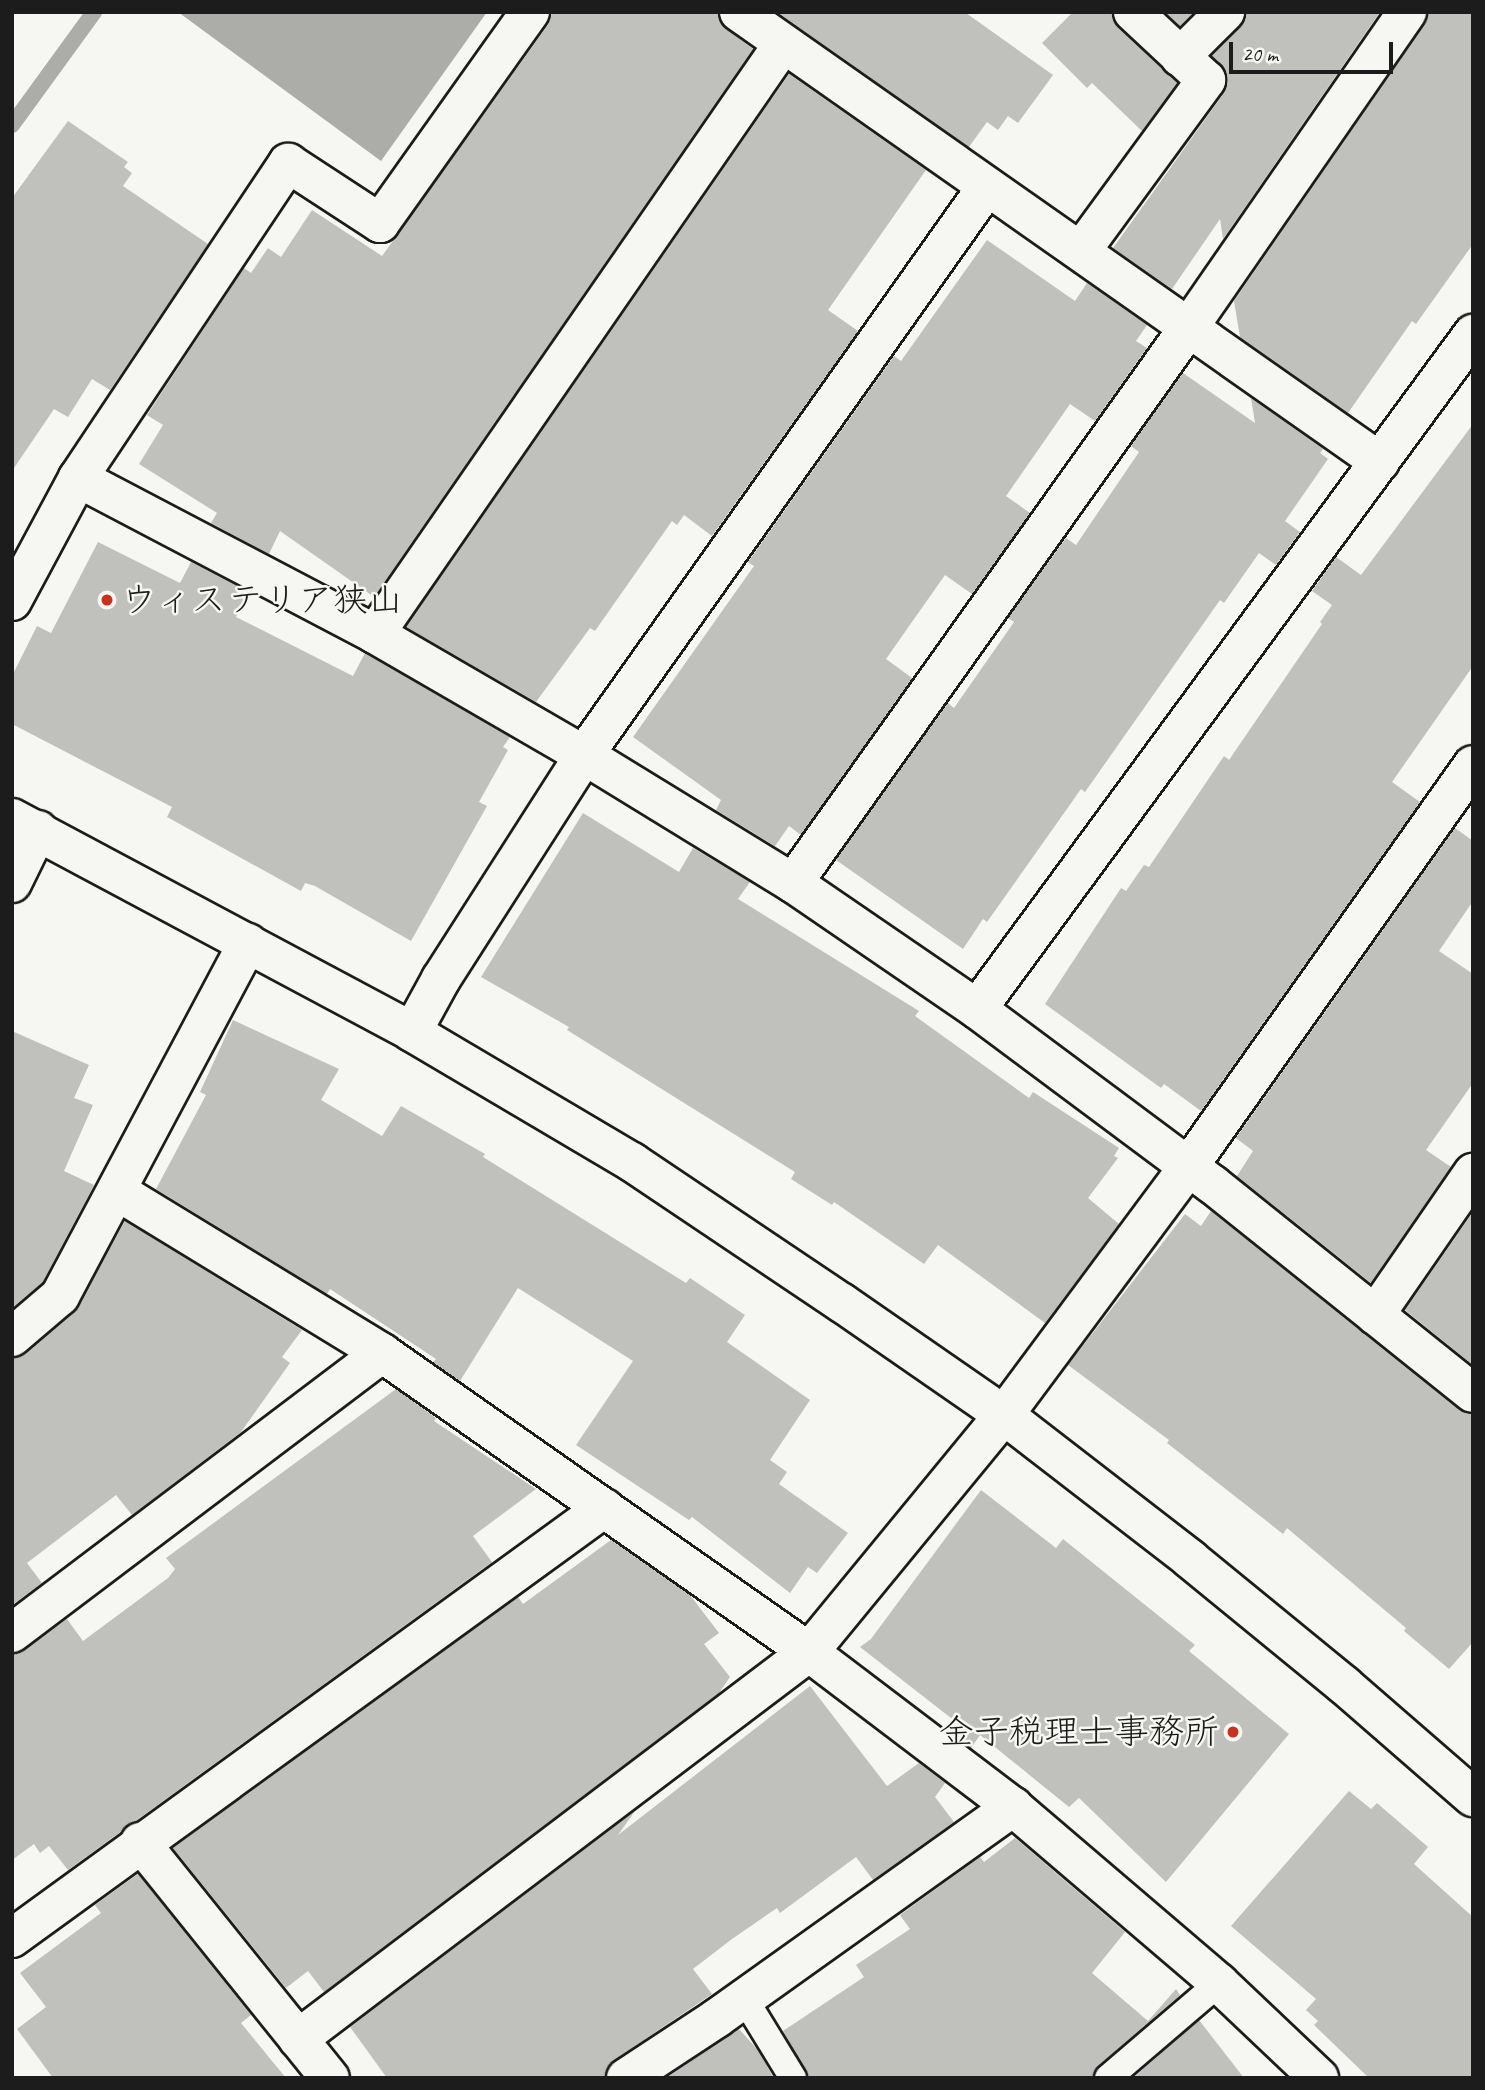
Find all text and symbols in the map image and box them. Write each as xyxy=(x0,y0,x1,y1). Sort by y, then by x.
scale bar xyxy=(1233,28,1398,72)
text: 20 m xyxy=(1242,41,1278,67)
place label: ウィステリア狭山 xyxy=(121,579,401,621)
marker: ウィステリア狭山 xyxy=(99,592,115,608)
place label: 金子税理士事務所 xyxy=(939,1711,1219,1753)
marker: 金子税理士事務所 xyxy=(1225,1724,1241,1740)

